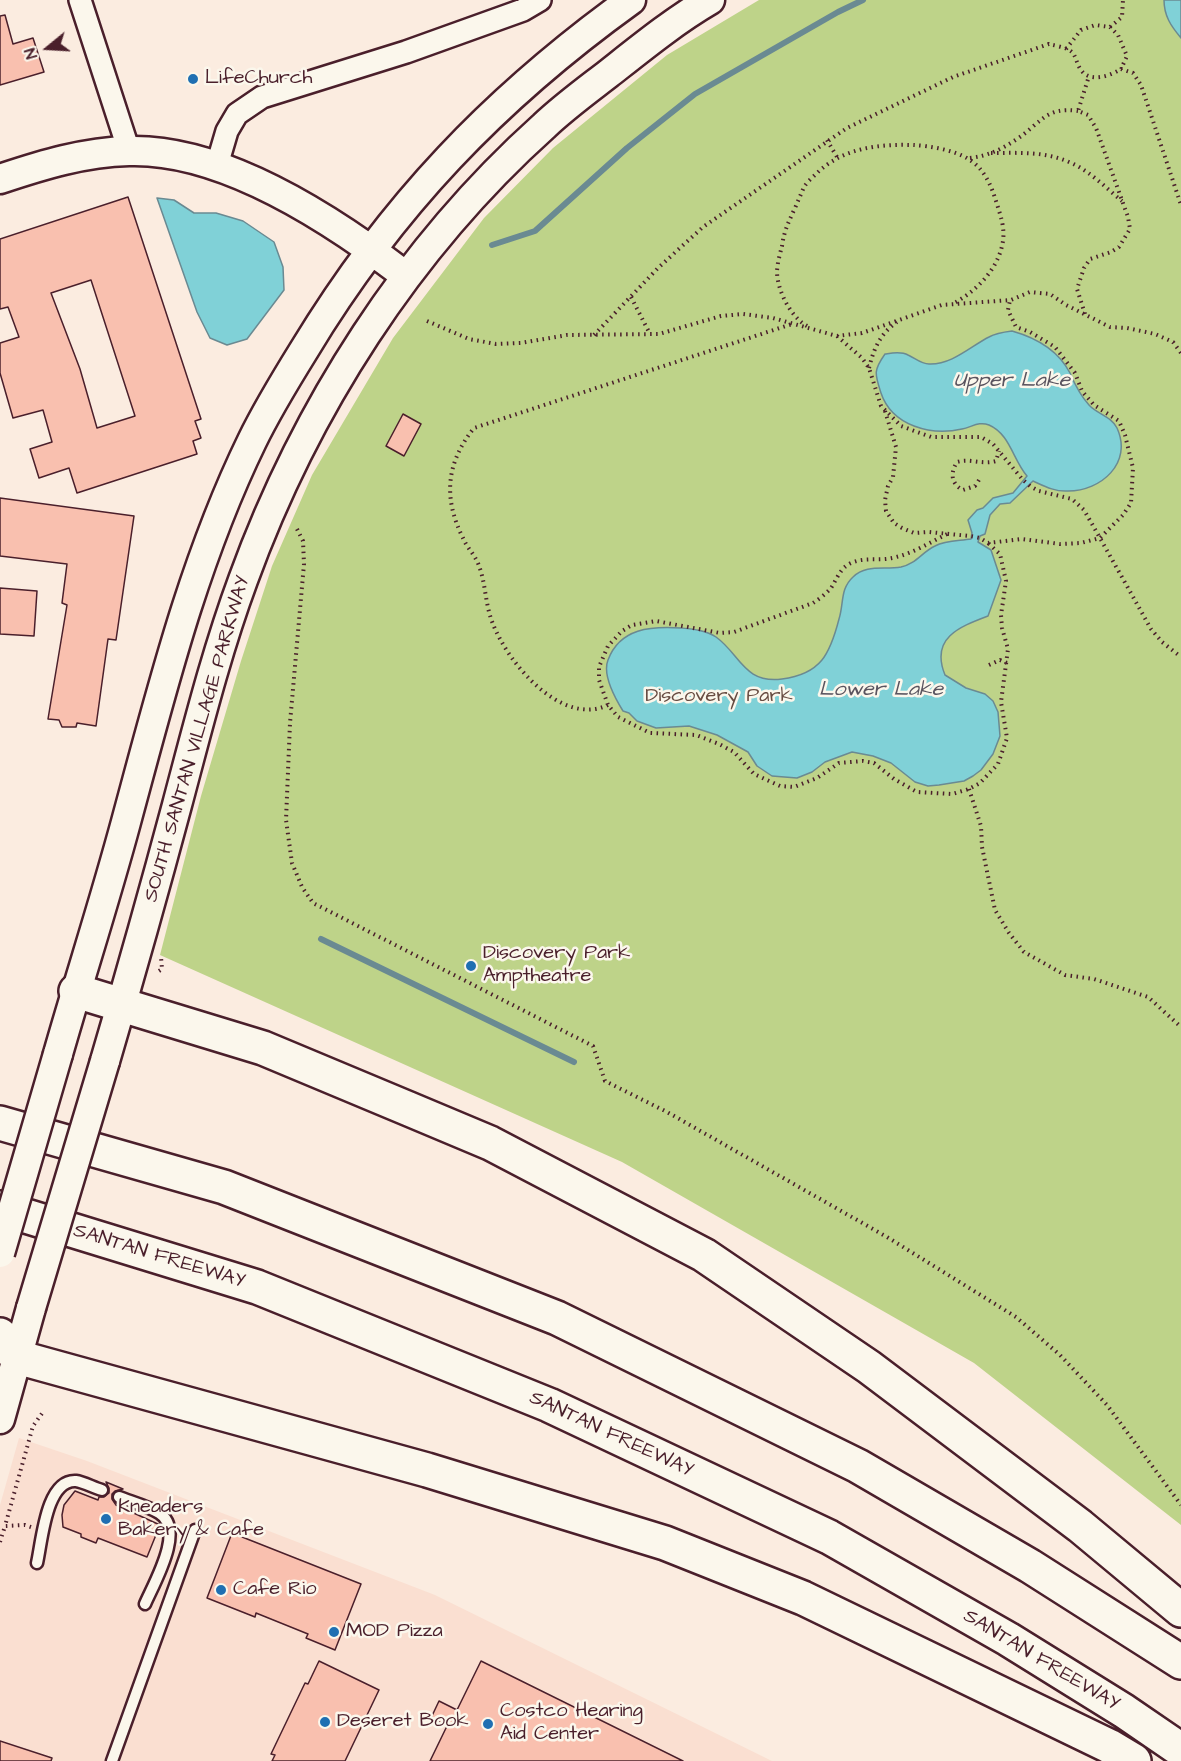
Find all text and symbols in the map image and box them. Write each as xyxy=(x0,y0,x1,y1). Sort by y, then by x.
north arrow xyxy=(18,18,78,78)
text: N xyxy=(19,45,43,62)
place label: LifeChurch xyxy=(205,67,312,91)
marker: LifeChurch xyxy=(186,72,200,86)
water label: Upper Lake xyxy=(954,369,1070,395)
street label: SOUTH SANTAN VILLAGE PARKWAY xyxy=(140,573,256,905)
water label: Lower Lake xyxy=(819,678,943,704)
park label: Discovery Park xyxy=(645,685,793,709)
place label: Discovery Park Amptheatre xyxy=(483,942,630,989)
marker: Discovery Park Amptheatre xyxy=(464,959,478,973)
street label: SANTAN FREEWAY xyxy=(70,1219,248,1295)
street label: SANTAN FREEWAY xyxy=(525,1386,697,1484)
place label: Kneaders Bakery & Cafe xyxy=(118,1496,264,1543)
marker: Kneaders Bakery & Cafe xyxy=(99,1512,113,1526)
place label: Cafe Rio xyxy=(233,1578,317,1602)
marker: Cafe Rio xyxy=(214,1583,228,1597)
street label: SANTAN FREEWAY xyxy=(958,1605,1124,1717)
place label: MOD Pizza xyxy=(346,1620,443,1644)
marker: MOD Pizza xyxy=(327,1625,341,1639)
place label: Costco Hearing Aid Center xyxy=(500,1700,643,1747)
place label: Deseret Book xyxy=(337,1710,469,1734)
marker: Deseret Book xyxy=(318,1715,332,1729)
marker: Costco Hearing Aid Center xyxy=(481,1717,495,1731)

